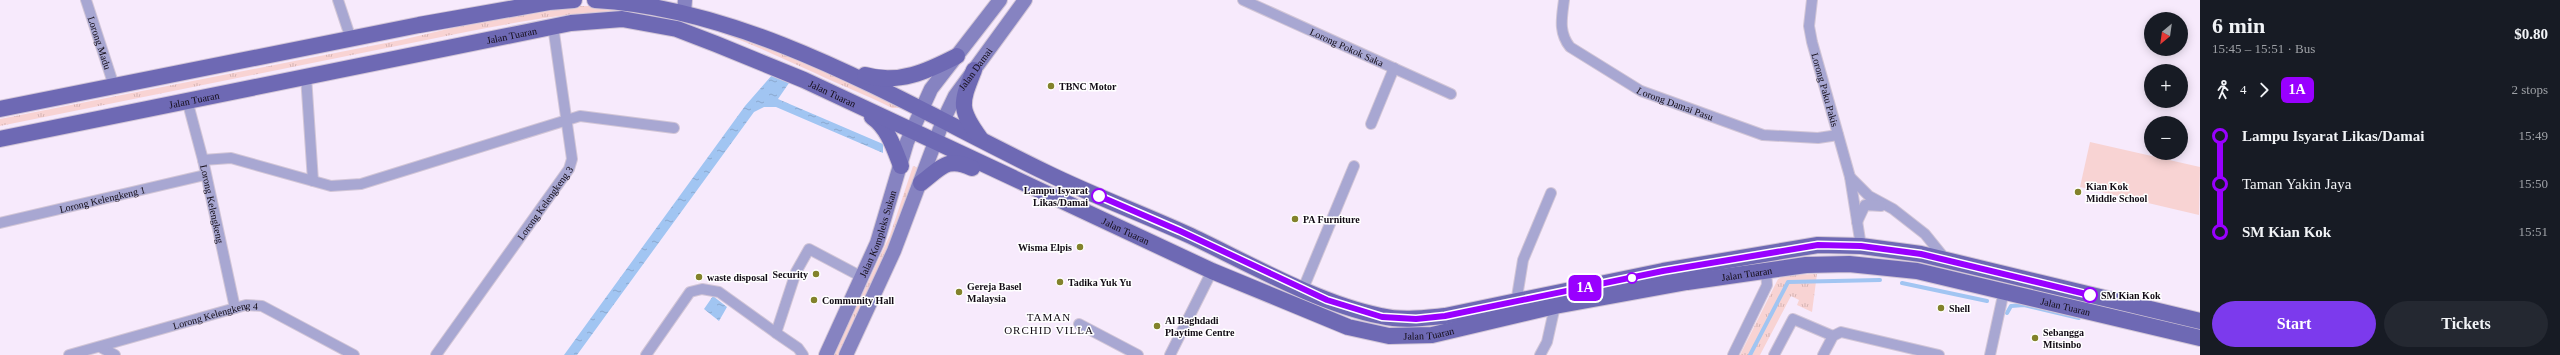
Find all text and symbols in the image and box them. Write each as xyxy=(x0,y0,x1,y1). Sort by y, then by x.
north arrow xyxy=(2144,12,2188,56)
map controls xyxy=(2144,12,2188,160)
text: 6 min xyxy=(2212,13,2265,38)
street label: Lorong Madu xyxy=(86,15,113,71)
street label: Jalan Tuaran xyxy=(486,25,538,46)
street label: Lorong Pokok Saka xyxy=(1308,26,1386,69)
text: $0.80 xyxy=(2514,26,2548,42)
text: 15:45 – 15:51 · Bus xyxy=(2212,41,2315,56)
street label: Jalan Damai xyxy=(956,45,995,92)
street label: Lorong Paku Pakis xyxy=(1809,52,1841,128)
button: + xyxy=(2144,64,2188,108)
street label: Jalan Tuaran xyxy=(807,78,858,110)
icon: walk xyxy=(2212,79,2234,101)
icon: forward xyxy=(2253,79,2275,101)
marker: TBNC Motor xyxy=(1046,81,1056,91)
place label: TBNC Motor xyxy=(1059,81,1117,92)
text: 4 xyxy=(2240,82,2247,97)
text: 1A xyxy=(2289,82,2306,97)
text: 2 stops xyxy=(2512,82,2548,97)
street label: Lorong Damai Pasu xyxy=(1635,85,1715,123)
street label: Jalan Tuaran xyxy=(168,90,220,111)
button: − xyxy=(2144,116,2188,160)
text: Lampu Isyarat Likas/Damai xyxy=(2242,128,2425,144)
text: 15:49 xyxy=(2518,128,2548,143)
street label: Lorong Kelengkeng xyxy=(198,164,226,244)
street label: Lorong Kelengkeng 3 xyxy=(515,164,575,242)
text: Taman Yakin Jaya xyxy=(2242,176,2351,192)
text: 15:50 xyxy=(2518,176,2548,191)
place label: Kian Kok Middle School xyxy=(2086,181,2148,204)
street label: Lorong Kelengkeng 1 xyxy=(58,184,146,215)
place label: Lampu Isyarat Likas/Damai xyxy=(1024,185,1089,208)
marker: Kian Kok Middle School xyxy=(2073,187,2083,197)
marker: Lampu Isyarat Likas/Damai xyxy=(1091,188,1107,204)
street label: Jalan Kompleks Sukan xyxy=(857,189,898,279)
marker: PA Furniture xyxy=(1290,214,1300,224)
place label: PA Furniture xyxy=(1303,214,1360,225)
street label: Jalan Tuaran xyxy=(1100,215,1151,247)
text: SM Kian Kok xyxy=(2242,224,2331,240)
text: 15:51 xyxy=(2518,224,2548,239)
place label: Wisma Elpis xyxy=(1018,242,1072,253)
marker: Wisma Elpis xyxy=(1075,242,1085,252)
street label: Jalan Tuaran xyxy=(1721,265,1773,283)
place label: Security xyxy=(772,269,808,280)
marker: Security xyxy=(811,269,821,279)
marker: waste disposal xyxy=(694,272,704,282)
place label: waste disposal xyxy=(707,272,768,283)
unlabelled marker xyxy=(1626,272,1638,284)
line badge: 1A xyxy=(1567,275,1603,301)
marker: Tadika Yuk Yu xyxy=(1055,277,1065,287)
place label: Tadika Yuk Yu xyxy=(1068,277,1132,288)
text: 1A xyxy=(1576,280,1594,295)
place label: Gereja Basel Malaysia xyxy=(967,281,1022,304)
marker: Gereja Basel Malaysia xyxy=(954,287,964,297)
marker: SM Kian Kok xyxy=(2082,287,2098,303)
place label: SM Kian Kok xyxy=(2101,290,2161,301)
marker: Community Hall xyxy=(809,295,819,305)
place label: Community Hall xyxy=(822,295,894,306)
street label: Jalan Tuaran xyxy=(2039,295,2092,318)
street label: Lorong Kelengkeng 4 xyxy=(172,300,258,331)
button: Start xyxy=(2212,301,2376,347)
button: Tickets xyxy=(2384,301,2548,347)
marker: Shell xyxy=(1936,303,1946,313)
place label: Shell xyxy=(1949,303,1970,314)
district label: TAMAN ORCHID VILLA xyxy=(1004,311,1094,336)
place label: Al Baghdadi Playtime Centre xyxy=(1165,315,1235,338)
marker: Al Baghdadi Playtime Centre xyxy=(1152,321,1162,331)
street label: Jalan Tuaran xyxy=(1403,325,1455,342)
place label: Sebangga Mitsinbo xyxy=(2043,327,2084,350)
marker: Sebangga Mitsinbo xyxy=(2030,333,2040,343)

